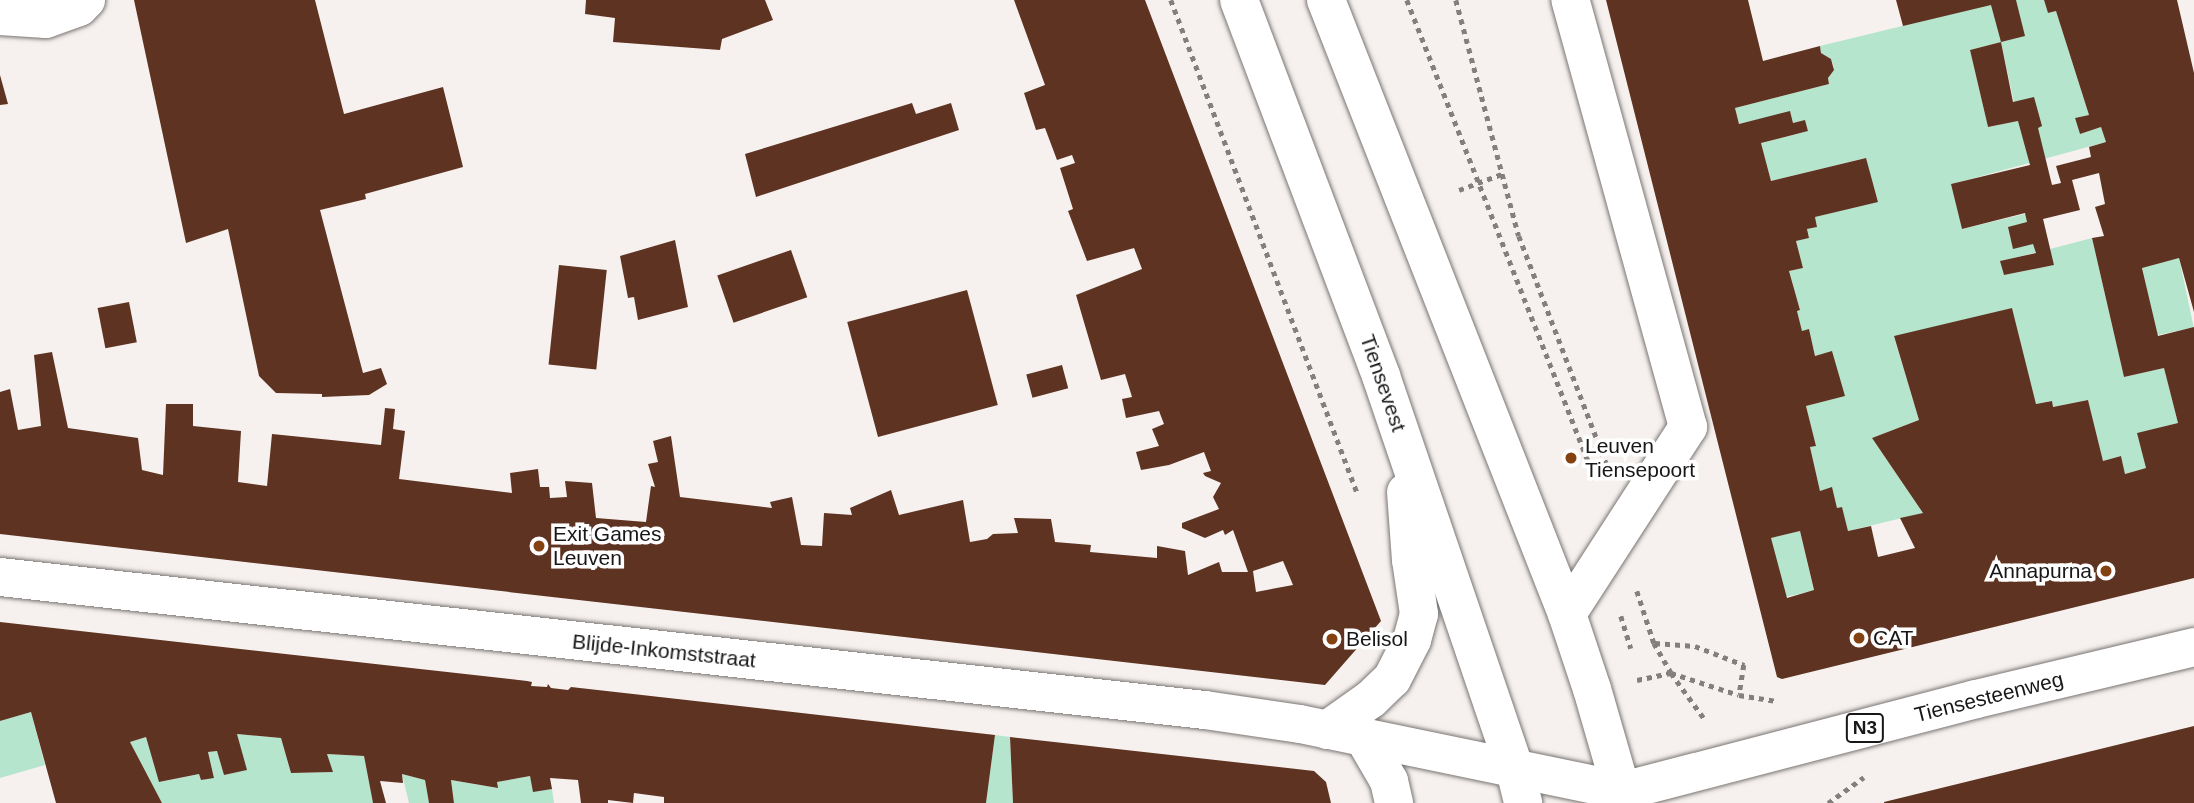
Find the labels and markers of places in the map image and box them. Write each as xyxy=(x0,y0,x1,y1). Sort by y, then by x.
place label: Leuven Tiensepoort xyxy=(1585,433,1695,483)
marker: Leuven Tiensepoort xyxy=(1563,450,1579,466)
place label: Exit Games Leuven xyxy=(553,521,662,571)
marker: Exit Games Leuven xyxy=(531,538,547,554)
place label: Annapurna xyxy=(1989,558,2092,584)
marker: Annapurna xyxy=(2098,563,2114,579)
place label: CAT xyxy=(1873,625,1913,651)
place label: Belisol xyxy=(1346,626,1408,652)
marker: CAT xyxy=(1851,630,1867,646)
marker: Belisol xyxy=(1324,631,1340,647)

